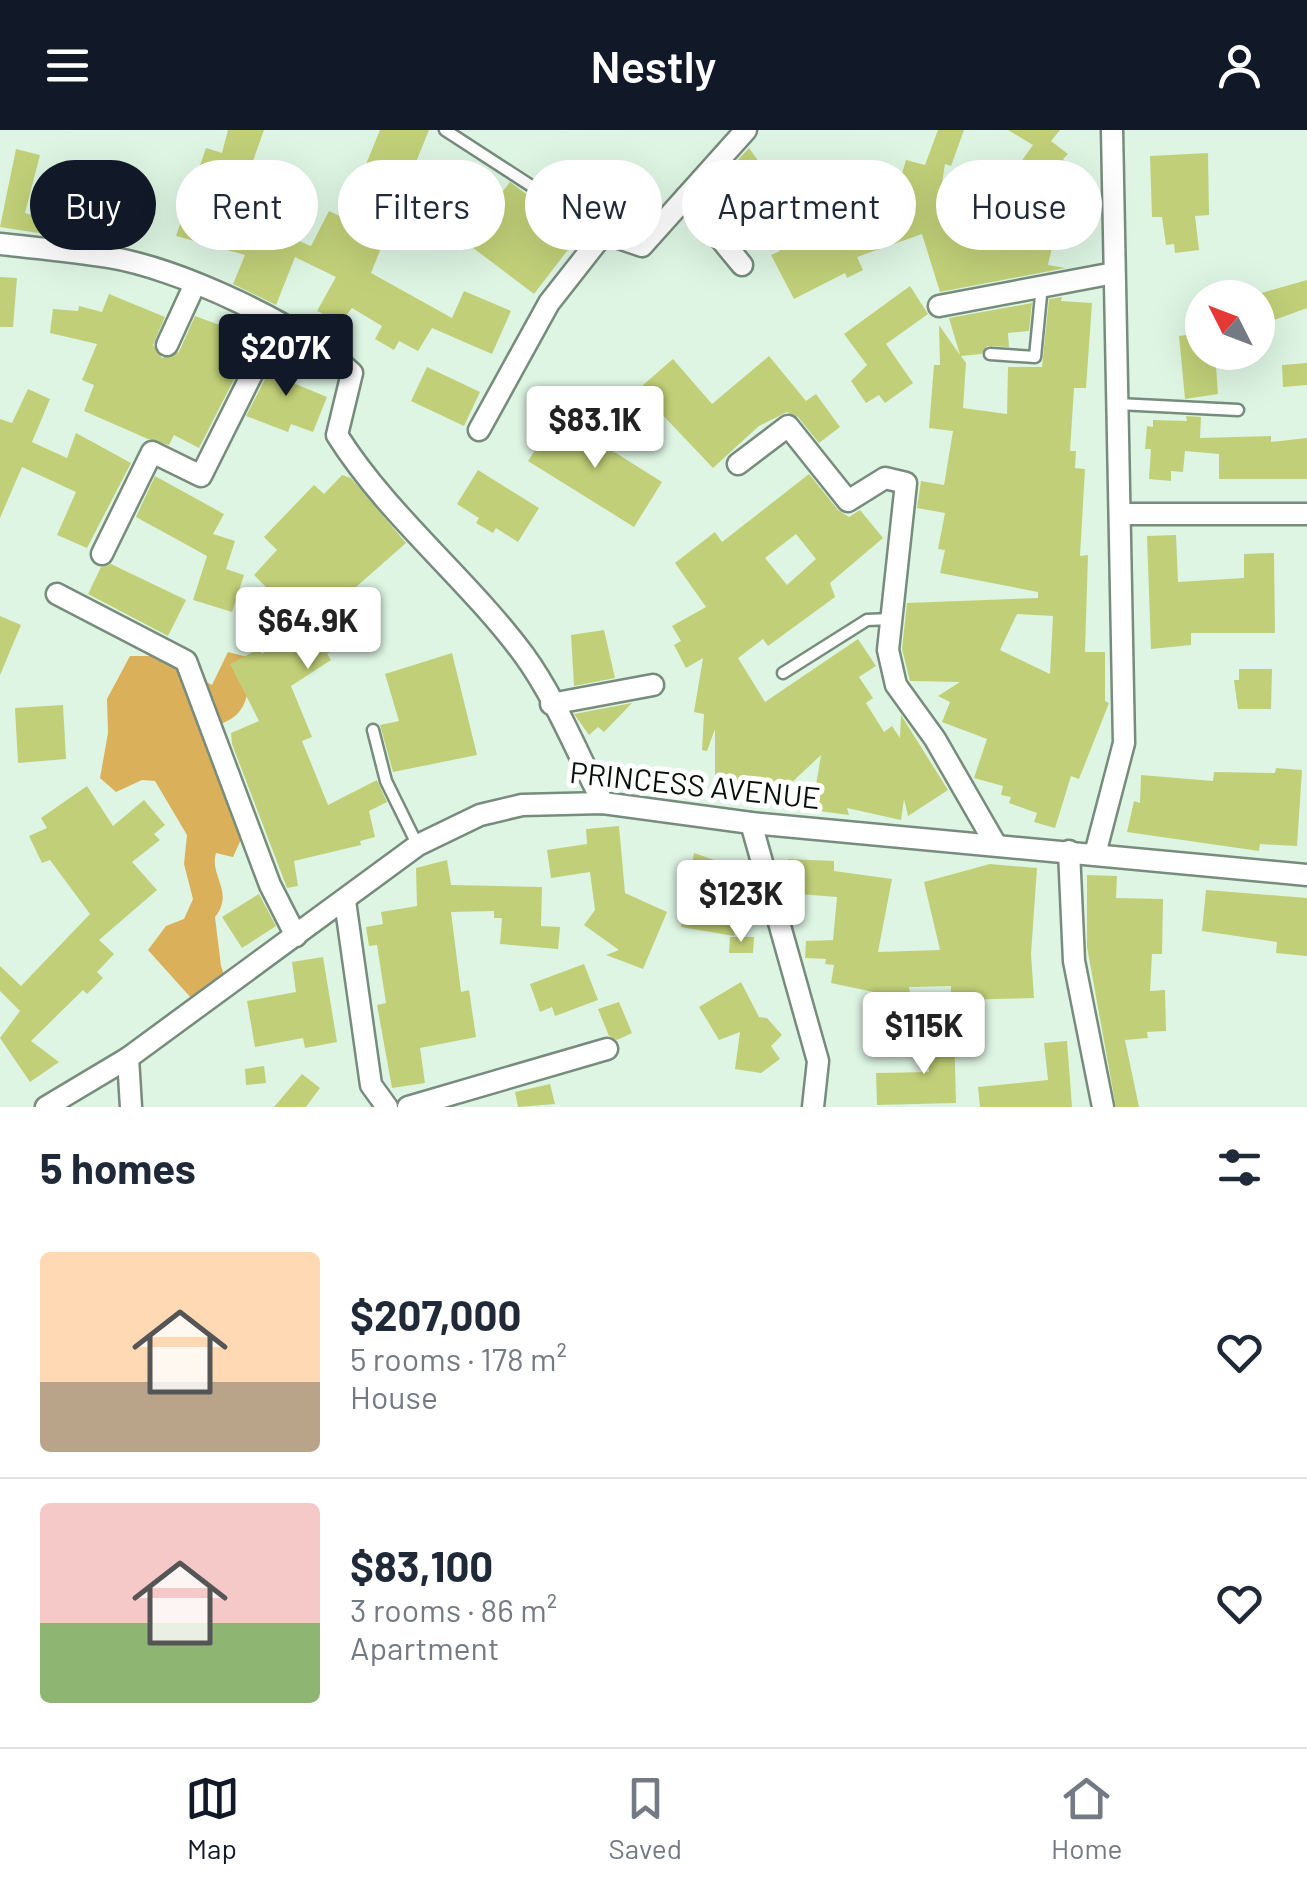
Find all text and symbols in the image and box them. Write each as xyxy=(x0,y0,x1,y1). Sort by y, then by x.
icon: menu xyxy=(40,38,95,93)
text: Nestly xyxy=(591,38,716,92)
icon: person xyxy=(1212,38,1267,93)
chip: Buy xyxy=(30,160,156,250)
chip: Rent xyxy=(176,160,318,250)
chip: Filters xyxy=(338,160,505,250)
chip: New xyxy=(525,160,662,250)
chip: Apartment xyxy=(682,160,916,250)
chip: House xyxy=(936,160,1102,250)
north arrow xyxy=(1185,280,1275,370)
map controls xyxy=(1185,280,1275,370)
pin: $207K xyxy=(216,314,356,399)
text: $207K xyxy=(241,327,331,365)
pin: $83.1K xyxy=(514,386,676,471)
text: $83.1K xyxy=(549,399,641,437)
pin: $64.9K xyxy=(227,587,389,672)
text: $64.9K xyxy=(258,600,358,638)
street label: PRINCESS AVENUE xyxy=(568,753,822,815)
pin: $123K xyxy=(671,860,811,945)
text: $123K xyxy=(699,873,783,911)
pin: $115K xyxy=(854,992,994,1077)
text: $115K xyxy=(885,1005,963,1043)
icon: filters xyxy=(1212,1140,1267,1195)
text: 5 homes xyxy=(40,1142,196,1192)
text: $207,000 xyxy=(350,1289,521,1339)
icon: home xyxy=(120,1292,240,1412)
icon: heart xyxy=(1212,1325,1267,1380)
text: 5 rooms · 178 m² xyxy=(350,1339,567,1377)
text: House xyxy=(350,1377,438,1415)
text: $83,100 xyxy=(350,1540,493,1590)
icon: home xyxy=(120,1543,240,1663)
icon: heart xyxy=(1212,1576,1267,1631)
text: 3 rooms · 86 m² xyxy=(350,1590,557,1628)
text: Apartment xyxy=(350,1628,499,1666)
tab: Map xyxy=(185,1771,240,1865)
tab: Saved xyxy=(609,1771,682,1865)
tab: Home xyxy=(1051,1771,1122,1865)

